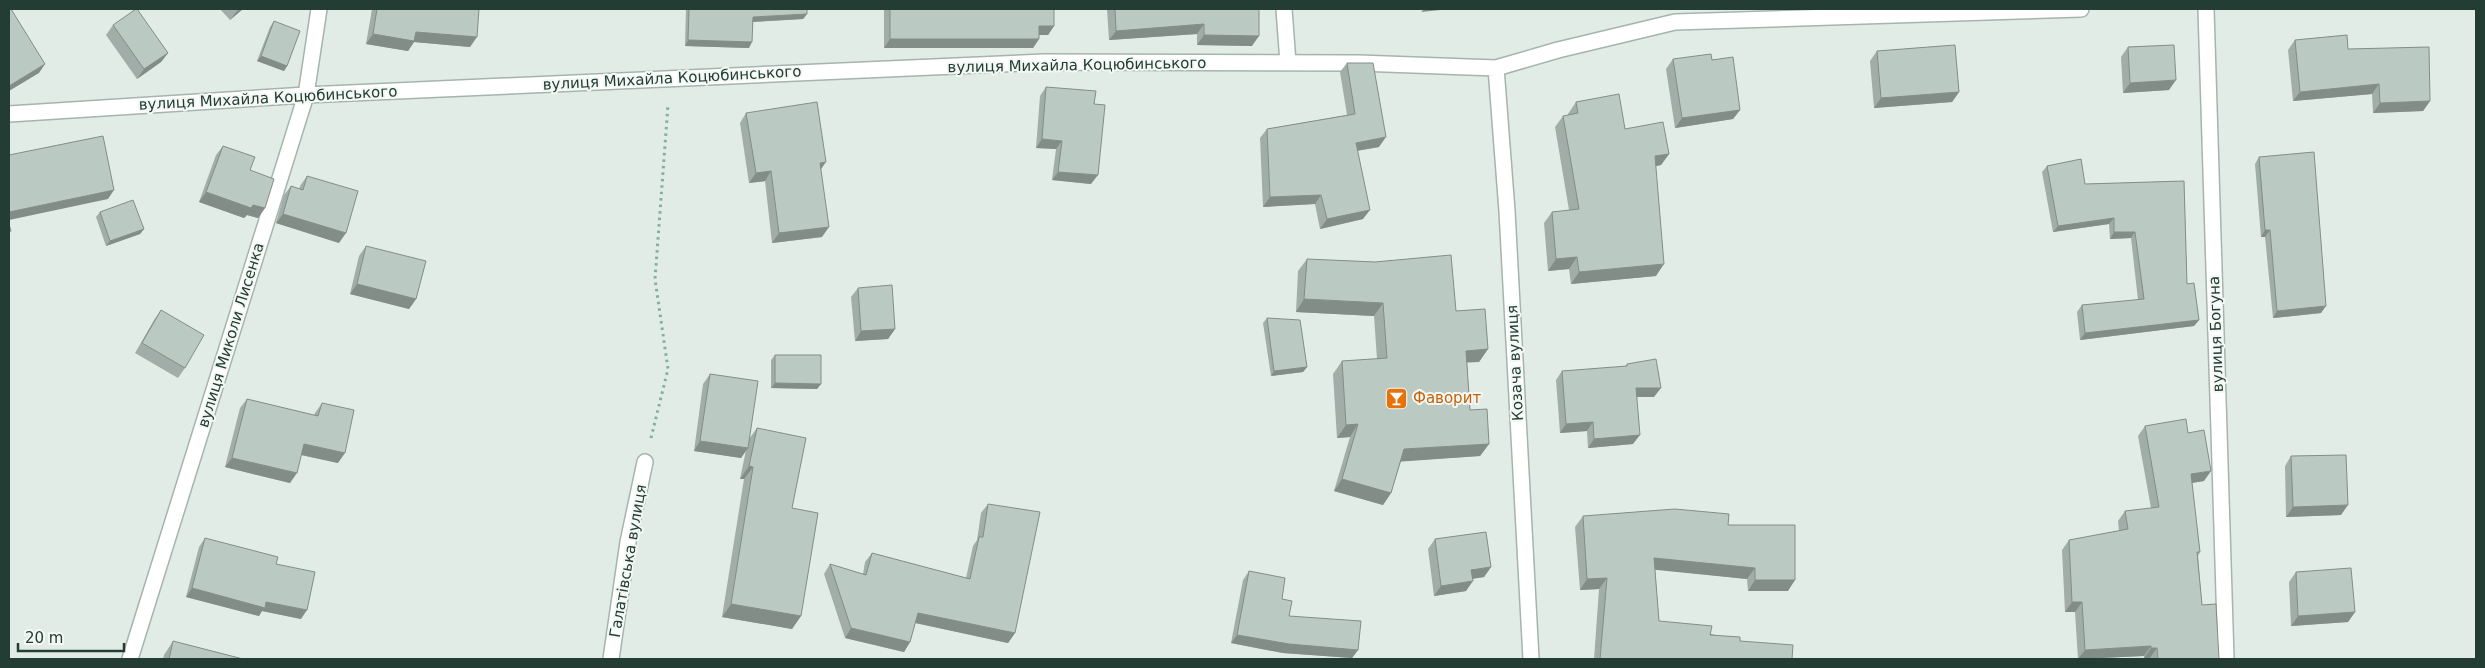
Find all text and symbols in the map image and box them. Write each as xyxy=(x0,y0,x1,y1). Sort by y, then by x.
street label: вулиця Михайла Коцюбинського xyxy=(947,54,1207,76)
street label: вулиця Михайла Коцюбинського xyxy=(542,62,802,94)
street label: вулиця Михайла Коцюбинського xyxy=(138,82,398,114)
street label: вулиця Миколи Лисенка xyxy=(194,240,268,430)
street label: вулиця Богуна xyxy=(2205,276,2227,392)
street label: Козача вулиця xyxy=(1503,305,1527,421)
bar icon: Фаворит xyxy=(1385,386,1409,410)
place label: Фаворит xyxy=(1413,389,1481,407)
street label: Галатівська вулиця xyxy=(606,483,650,639)
scale bar xyxy=(18,620,124,652)
text: 20 m xyxy=(25,629,63,647)

